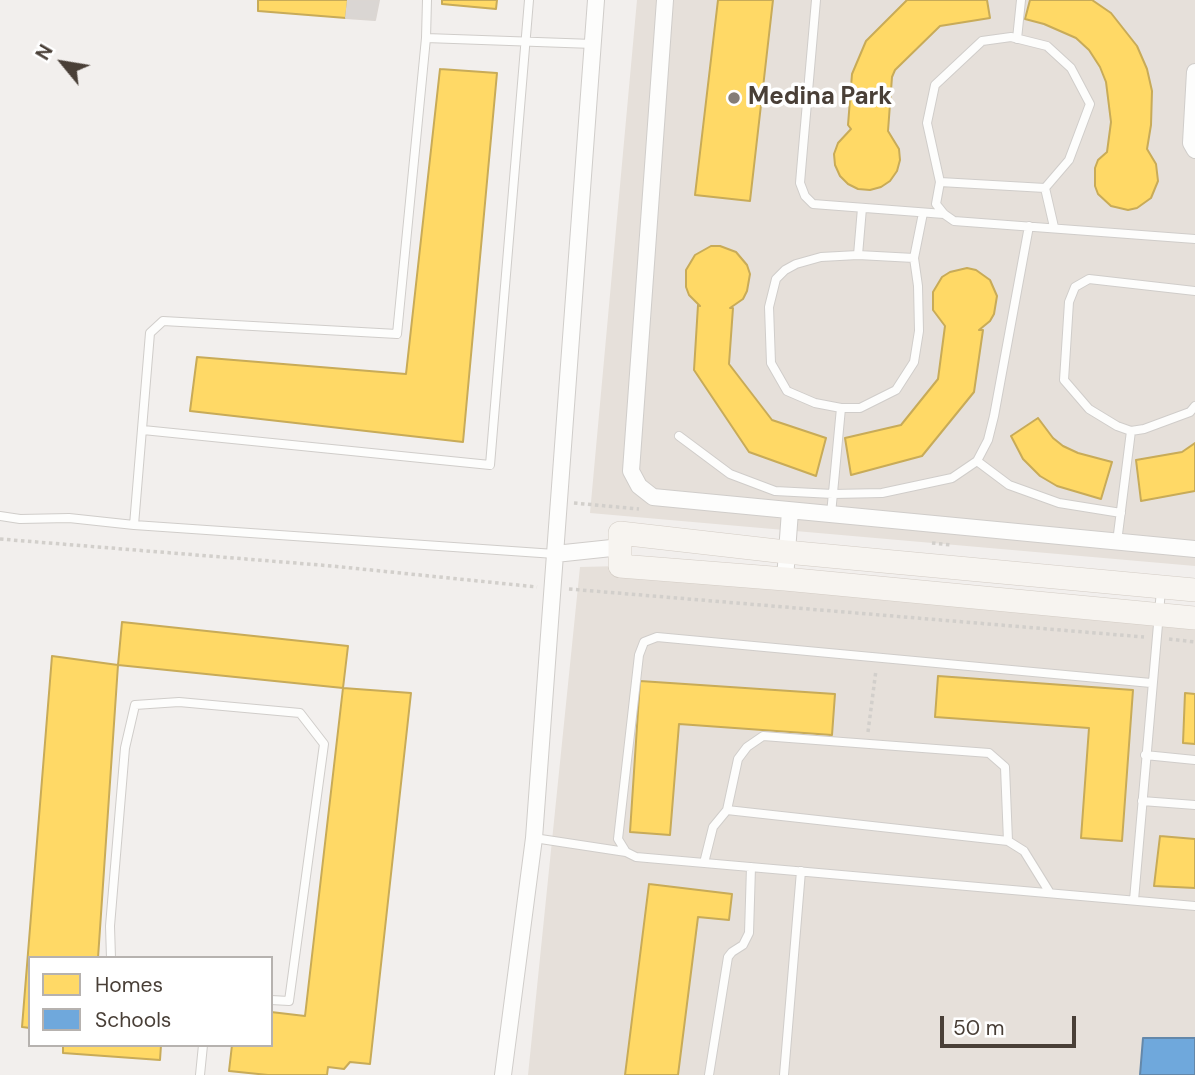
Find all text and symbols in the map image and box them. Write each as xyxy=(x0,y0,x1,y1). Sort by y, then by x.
north arrow xyxy=(28,28,98,98)
text: N xyxy=(30,40,59,65)
place label: Medina Park xyxy=(748,84,892,112)
marker: Medina Park xyxy=(726,90,742,106)
legend xyxy=(28,956,273,1047)
text: Homes xyxy=(95,971,163,999)
scale bar xyxy=(943,1002,1080,1046)
text: Schools xyxy=(95,1006,171,1034)
text: 50 m xyxy=(953,1014,1004,1042)

